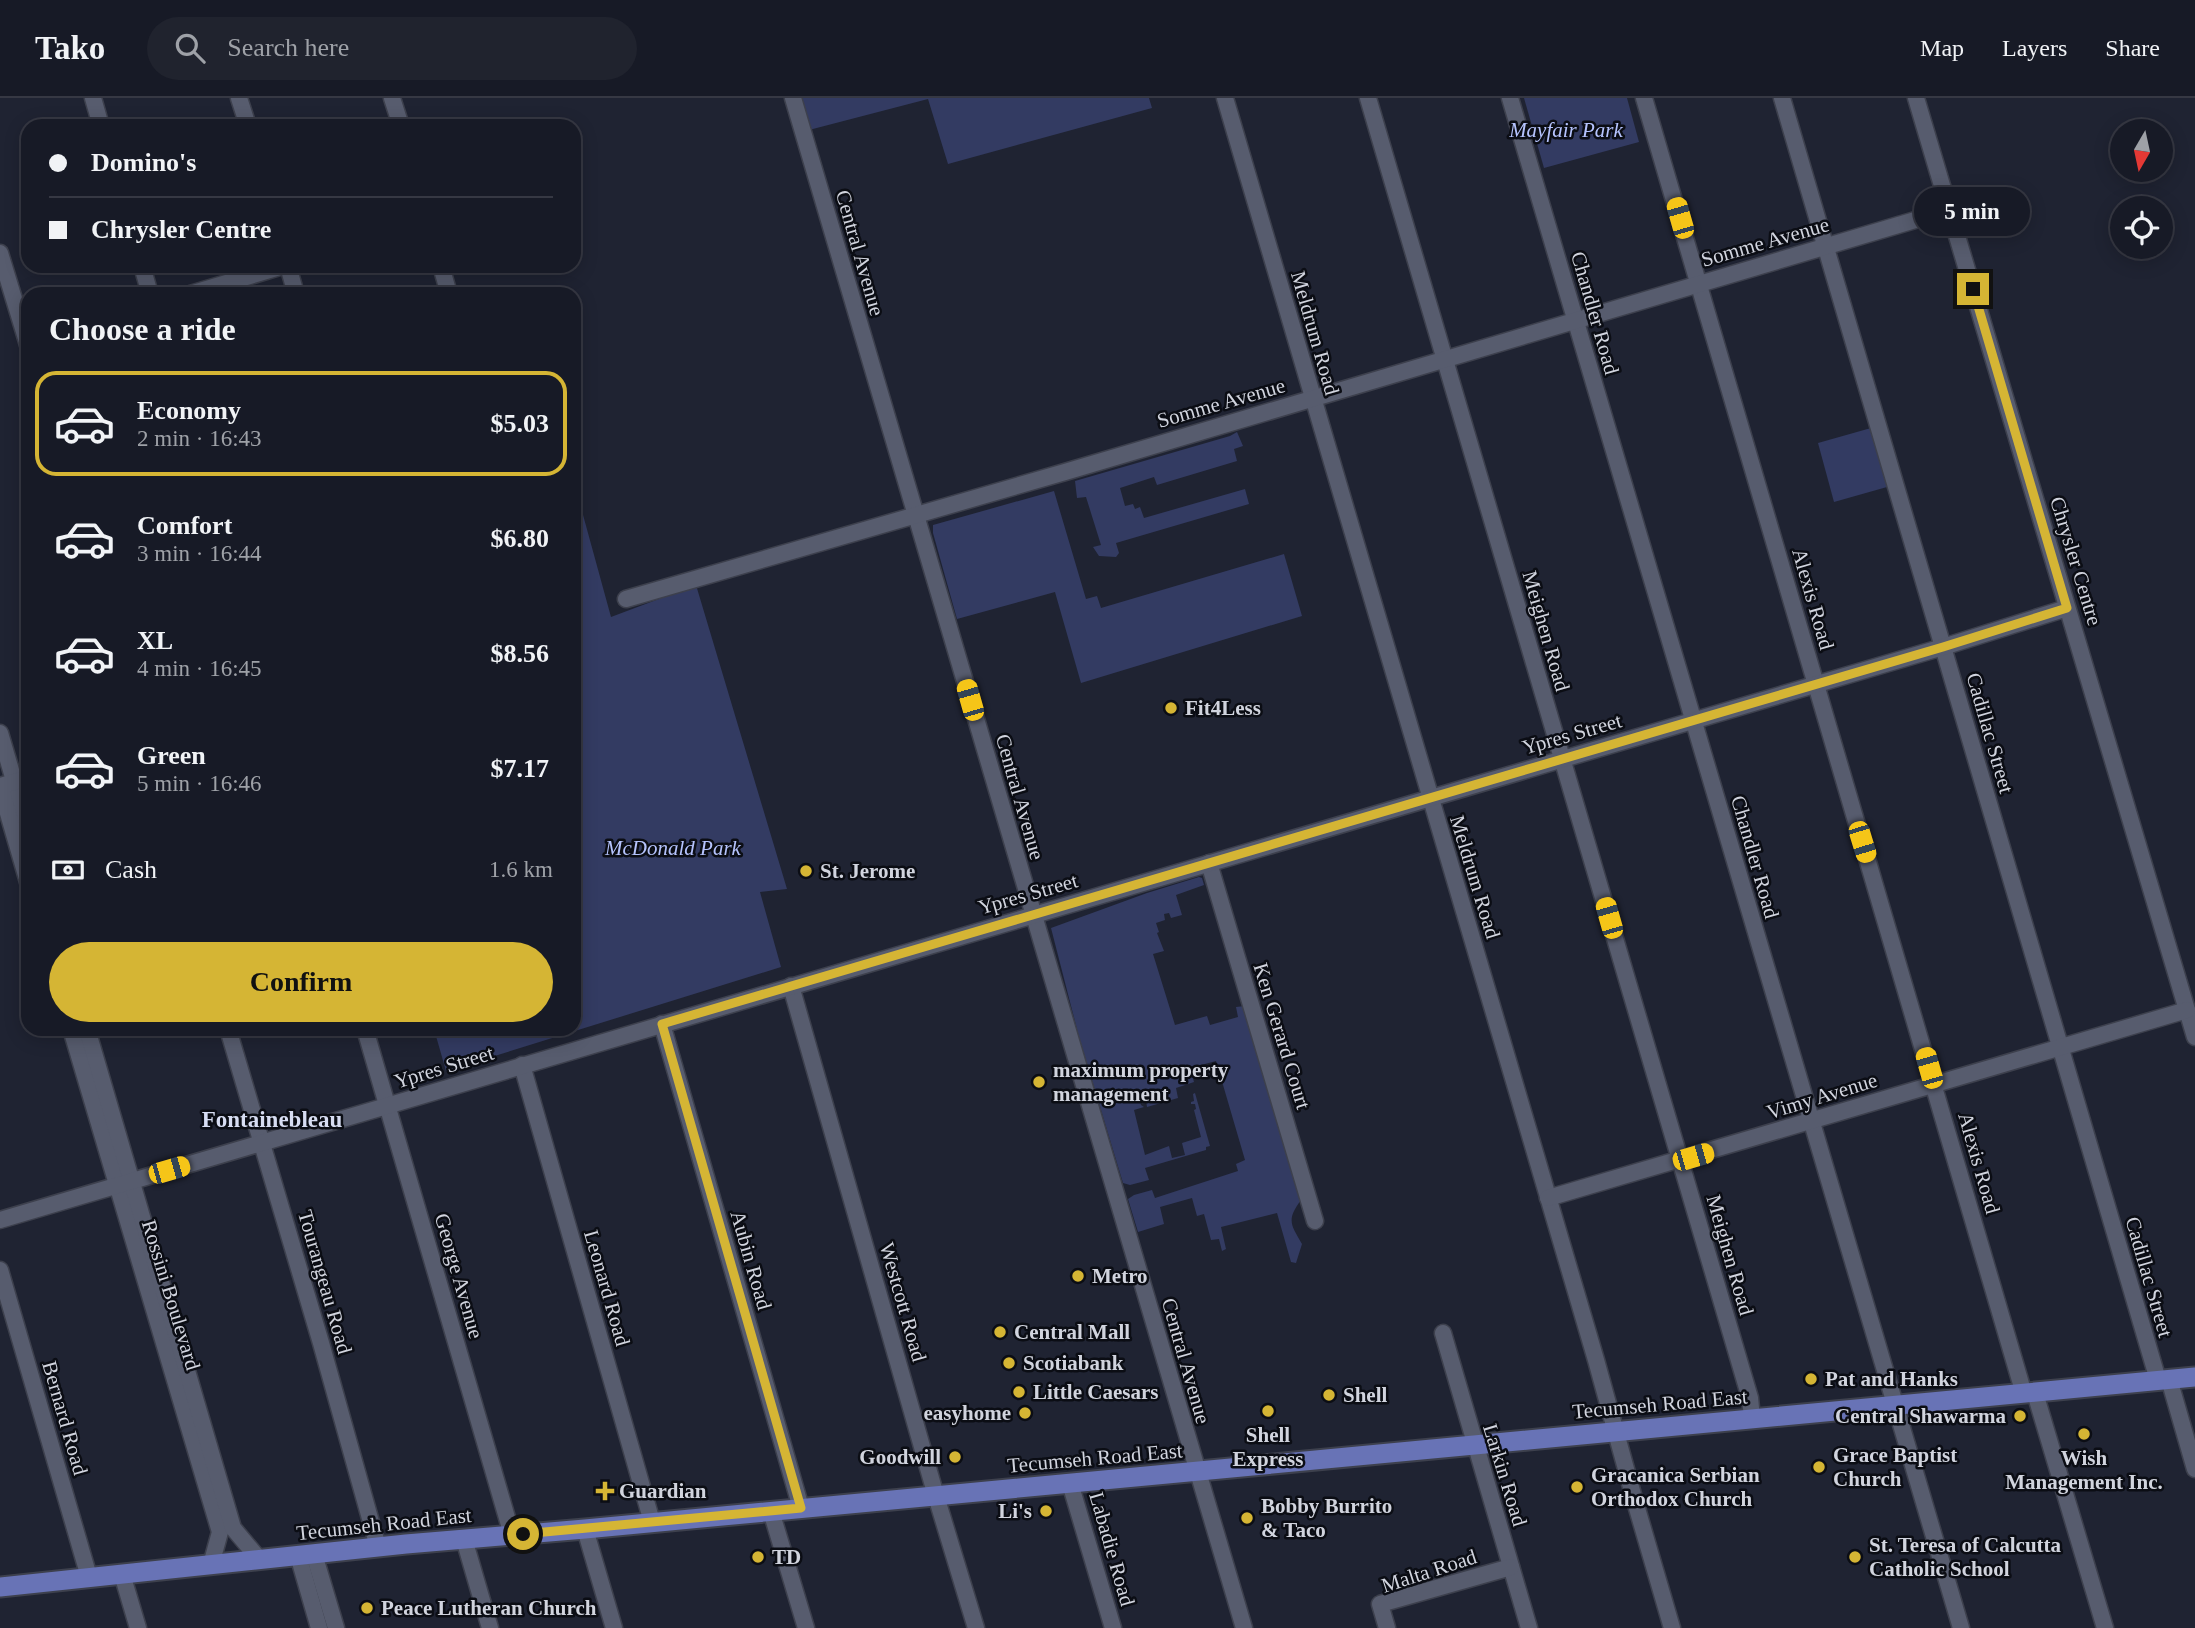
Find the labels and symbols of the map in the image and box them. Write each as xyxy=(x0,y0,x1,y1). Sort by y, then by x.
park label: Mayfair Park xyxy=(1508,118,1624,142)
north arrow xyxy=(2110,119,2174,182)
street label: Central Avenue xyxy=(831,187,889,319)
callout: 5 min xyxy=(1915,188,2031,236)
car xyxy=(1665,195,1696,241)
street label: Somme Avenue xyxy=(1698,212,1832,272)
street label: Chandler Road xyxy=(1566,249,1624,378)
street label: Meldrum Road xyxy=(1286,268,1344,398)
route end xyxy=(1957,273,1989,305)
street label: Somme Avenue xyxy=(1154,373,1288,433)
street label: Chrysler Centre xyxy=(2045,494,2107,628)
street label: Alexis Road xyxy=(1787,546,1839,653)
street label: Meighen Road xyxy=(1517,568,1575,694)
street label: Cadillac Street xyxy=(1961,670,2019,796)
car xyxy=(955,677,986,723)
place label: Fit4Less xyxy=(1185,696,1261,720)
marker: Fit4Less xyxy=(1163,700,1179,716)
street label: Ypres Street xyxy=(1519,708,1625,760)
street label: Central Avenue xyxy=(991,731,1049,863)
street label: Chandler Road xyxy=(1726,793,1784,922)
street label: Meldrum Road xyxy=(1445,812,1505,942)
car xyxy=(1846,819,1879,865)
park label: McDonald Park xyxy=(604,836,742,860)
place label: St. Jerome xyxy=(820,859,915,883)
marker: St. Jerome xyxy=(798,863,814,879)
street label: Ypres Street xyxy=(975,868,1081,920)
car xyxy=(1594,895,1625,941)
street label: Ken Gerard Court xyxy=(1248,960,1316,1112)
street label: Ypres Street xyxy=(391,1040,497,1093)
car xyxy=(1914,1045,1945,1091)
place label: maximum property management xyxy=(1053,1058,1229,1106)
street label: Vimy Avenue xyxy=(1764,1068,1880,1124)
marker: maximum property management xyxy=(1031,1074,1047,1090)
district label: Fontainebleau xyxy=(202,1107,342,1132)
street label: Alexis Road xyxy=(1953,1110,2005,1217)
car xyxy=(1670,1141,1717,1173)
car xyxy=(146,1154,193,1186)
street label: Meighen Road xyxy=(1701,1192,1759,1318)
street label: Tourangeau Road xyxy=(293,1207,357,1357)
street label: Aubin Road xyxy=(725,1208,777,1313)
street label: George Avenue xyxy=(430,1211,488,1341)
street label: Cadillac Street xyxy=(2120,1214,2178,1340)
street label: Rossini Boulevard xyxy=(137,1217,205,1373)
street label: Leonard Road xyxy=(579,1227,635,1349)
street label: Westcott Road xyxy=(875,1240,932,1365)
place label: Metro xyxy=(1092,1264,1148,1288)
marker: Metro xyxy=(1070,1268,1086,1284)
street label: Central Avenue xyxy=(1157,1295,1215,1427)
place label: Central Mall xyxy=(1014,1320,1130,1344)
marker: Central Mall xyxy=(992,1324,1008,1340)
place label: Scotiabank xyxy=(1023,1351,1124,1375)
marker: Scotiabank xyxy=(1001,1355,1017,1371)
street label: Bernard Road xyxy=(37,1358,93,1478)
place label: Pat and Hanks xyxy=(1825,1367,1958,1391)
marker: Pat and Hanks xyxy=(1803,1371,1819,1387)
place label: Little Caesars xyxy=(1033,1380,1158,1404)
place label: Shell xyxy=(1343,1383,1388,1407)
marker: Little Caesars xyxy=(1011,1384,1027,1400)
street label: Tecumseh Road East xyxy=(1571,1384,1749,1424)
marker: Shell xyxy=(1321,1387,1337,1403)
place label: easyhome xyxy=(924,1401,1011,1425)
marker: Shell Express xyxy=(1260,1403,1276,1419)
place label: Central Shawarma xyxy=(1835,1404,2006,1428)
marker: easyhome xyxy=(1017,1405,1033,1421)
marker: Central Shawarma xyxy=(2012,1408,2028,1424)
street label: Larkin Road xyxy=(1478,1421,1532,1529)
place label: Shell Express xyxy=(1233,1423,1303,1471)
marker: Wish Management Inc. xyxy=(2076,1426,2092,1442)
street label: Tecumseh Road East xyxy=(1006,1438,1184,1478)
place label: Grace Baptist Church xyxy=(1833,1443,1957,1491)
place label: Goodwill xyxy=(859,1445,941,1469)
place label: Wish Management Inc. xyxy=(2005,1446,2163,1494)
marker: Goodwill xyxy=(947,1449,963,1465)
marker: Grace Baptist Church xyxy=(1811,1459,1827,1475)
place label: Gracanica Serbian Orthodox Church xyxy=(1591,1463,1760,1511)
place label: Guardian xyxy=(619,1479,707,1503)
marker: Gracanica Serbian Orthodox Church xyxy=(1569,1479,1585,1495)
marker: Guardian xyxy=(597,1483,613,1499)
street label: Labadie Road xyxy=(1084,1489,1140,1609)
place label: Bobby Burrito & Taco xyxy=(1261,1494,1392,1542)
place label: Li's xyxy=(998,1499,1032,1523)
street label: Tecumseh Road East xyxy=(295,1503,473,1545)
marker: Li's xyxy=(1038,1503,1054,1519)
marker: Bobby Burrito & Taco xyxy=(1239,1510,1255,1526)
route start xyxy=(507,1518,539,1550)
place label: St. Teresa of Calcutta Catholic School xyxy=(1869,1533,2062,1581)
street label: Malta Road xyxy=(1378,1544,1480,1598)
place label: TD xyxy=(772,1545,801,1569)
marker: TD xyxy=(750,1549,766,1565)
marker: St. Teresa of Calcutta Catholic School xyxy=(1847,1549,1863,1565)
place label: Peace Lutheran Church xyxy=(381,1596,597,1620)
marker: Peace Lutheran Church xyxy=(359,1600,375,1616)

